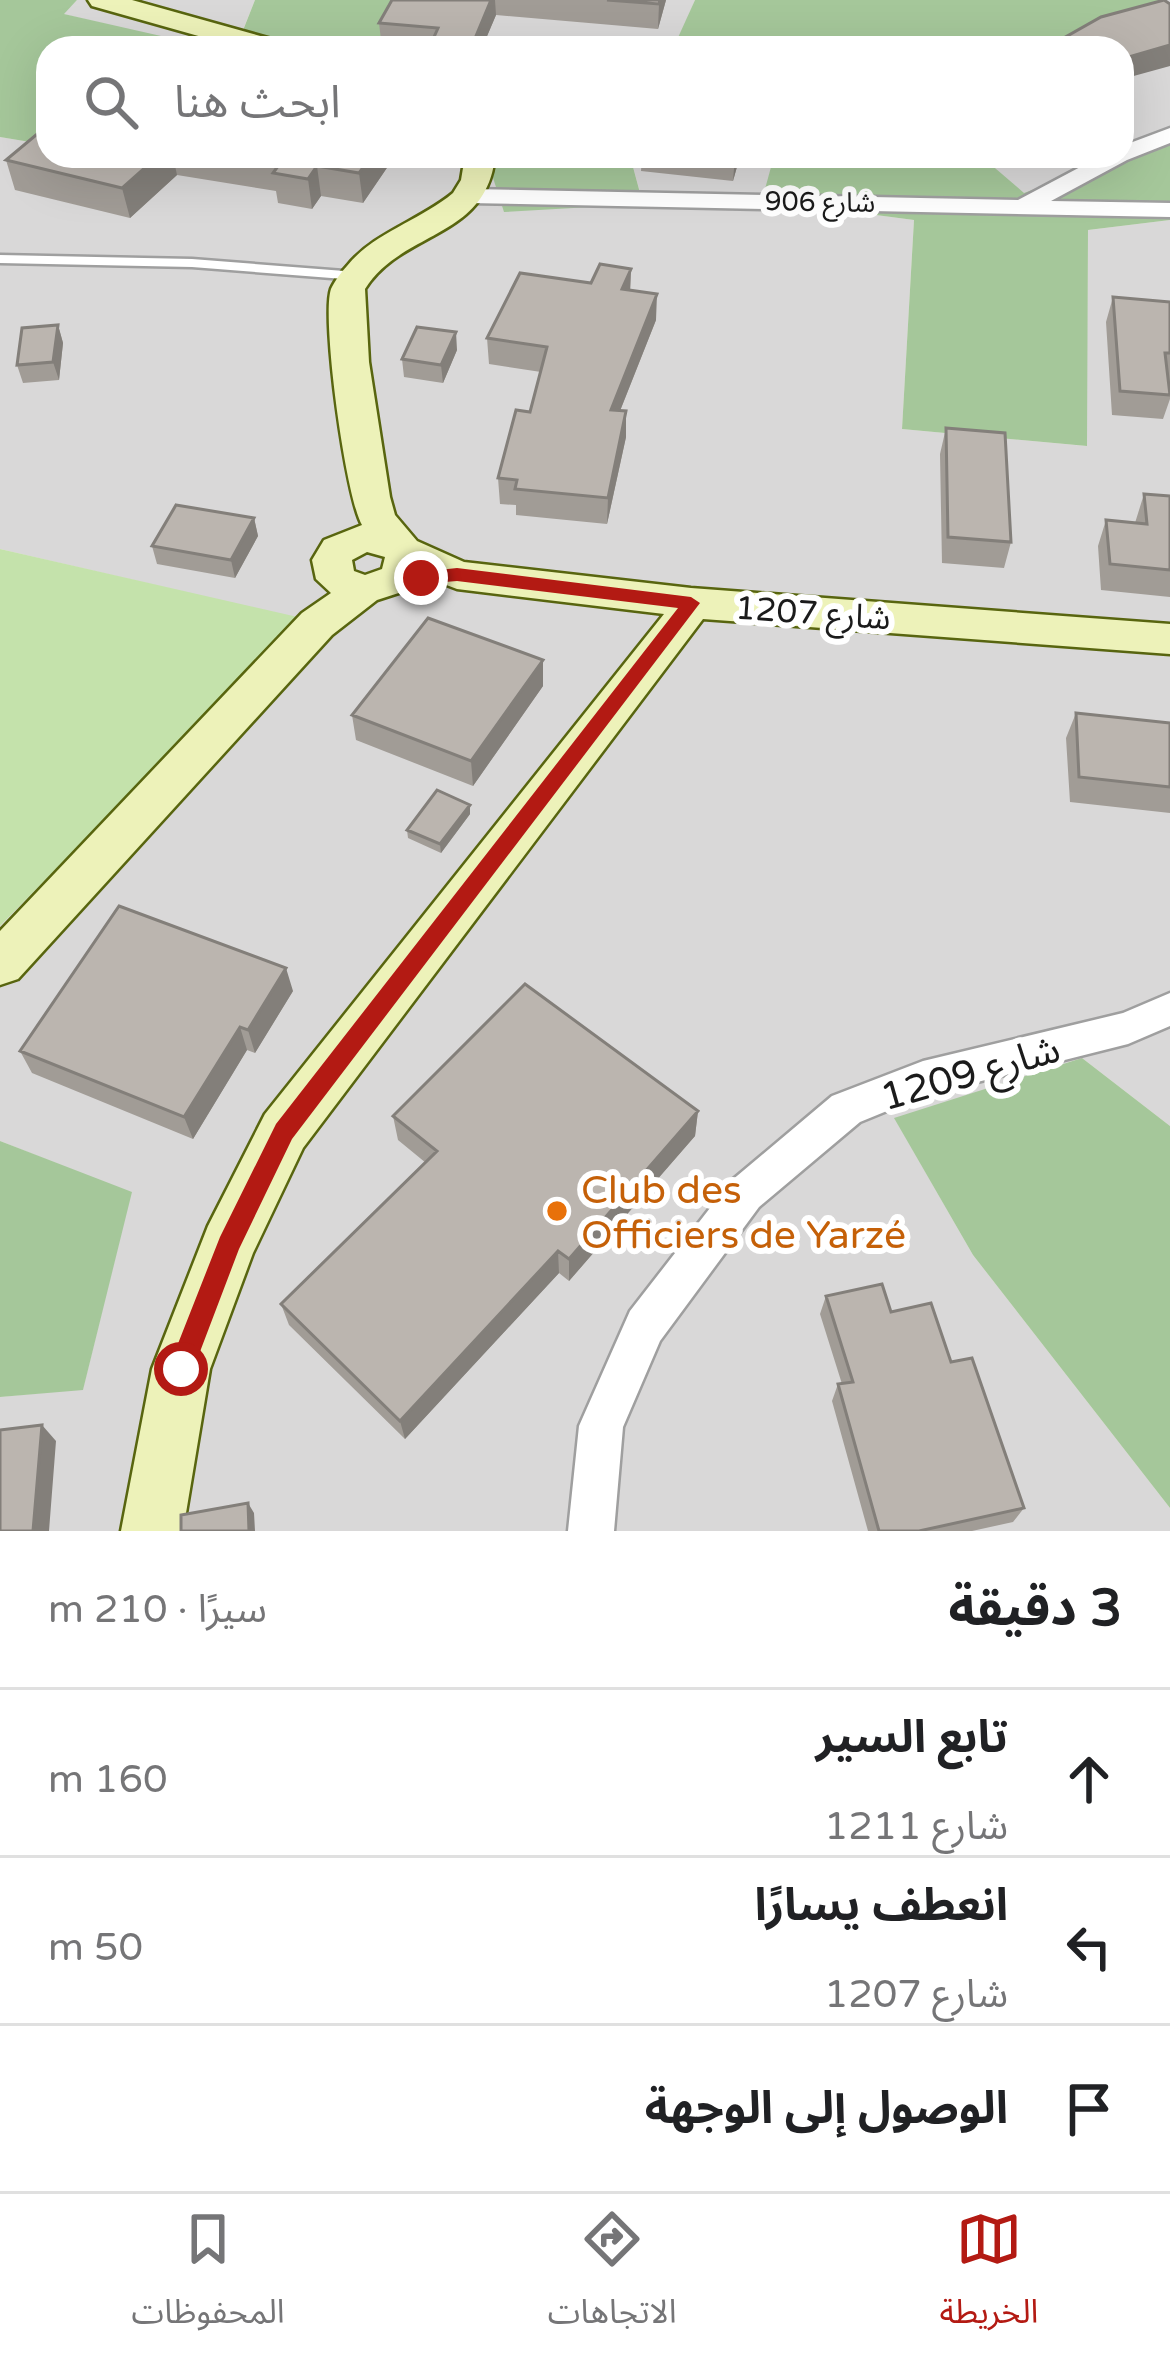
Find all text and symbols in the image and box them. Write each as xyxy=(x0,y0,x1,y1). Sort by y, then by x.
search box xyxy=(36,36,1134,168)
icon: search xyxy=(78,69,144,135)
text: ابحث هنا xyxy=(174,76,341,130)
street label: شارع 906 xyxy=(764,185,876,223)
route end xyxy=(394,551,448,605)
street label: شارع 1207 xyxy=(734,589,892,642)
street label: شارع 1209 xyxy=(875,1025,1066,1125)
place label: Club des Officiers de Yarzé xyxy=(581,1167,906,1259)
marker: Club des Officiers de Yarzé xyxy=(544,1198,570,1224)
route start xyxy=(154,1342,208,1396)
text: 3 دقيقة xyxy=(948,1578,1122,1640)
text: سيرًا · 210 m xyxy=(48,1586,267,1633)
text: تابع السير xyxy=(816,1711,1008,1765)
icon: ahead xyxy=(1056,1746,1122,1812)
text: 160 m xyxy=(48,1756,167,1803)
text: شارع 1211 xyxy=(824,1803,1008,1850)
text: انعطف يسارًا xyxy=(755,1879,1008,1933)
icon: left xyxy=(1056,1914,1122,1980)
text: 50 m xyxy=(48,1924,143,1971)
text: شارع 1207 xyxy=(824,1971,1008,2018)
icon: arrive xyxy=(1056,2076,1122,2142)
text: الوصول إلى الوجهة xyxy=(645,2082,1008,2136)
tab: المحفوظات xyxy=(132,2206,285,2347)
tab: الاتجاهات xyxy=(548,2206,677,2347)
tab: الخريطة xyxy=(940,2206,1038,2347)

